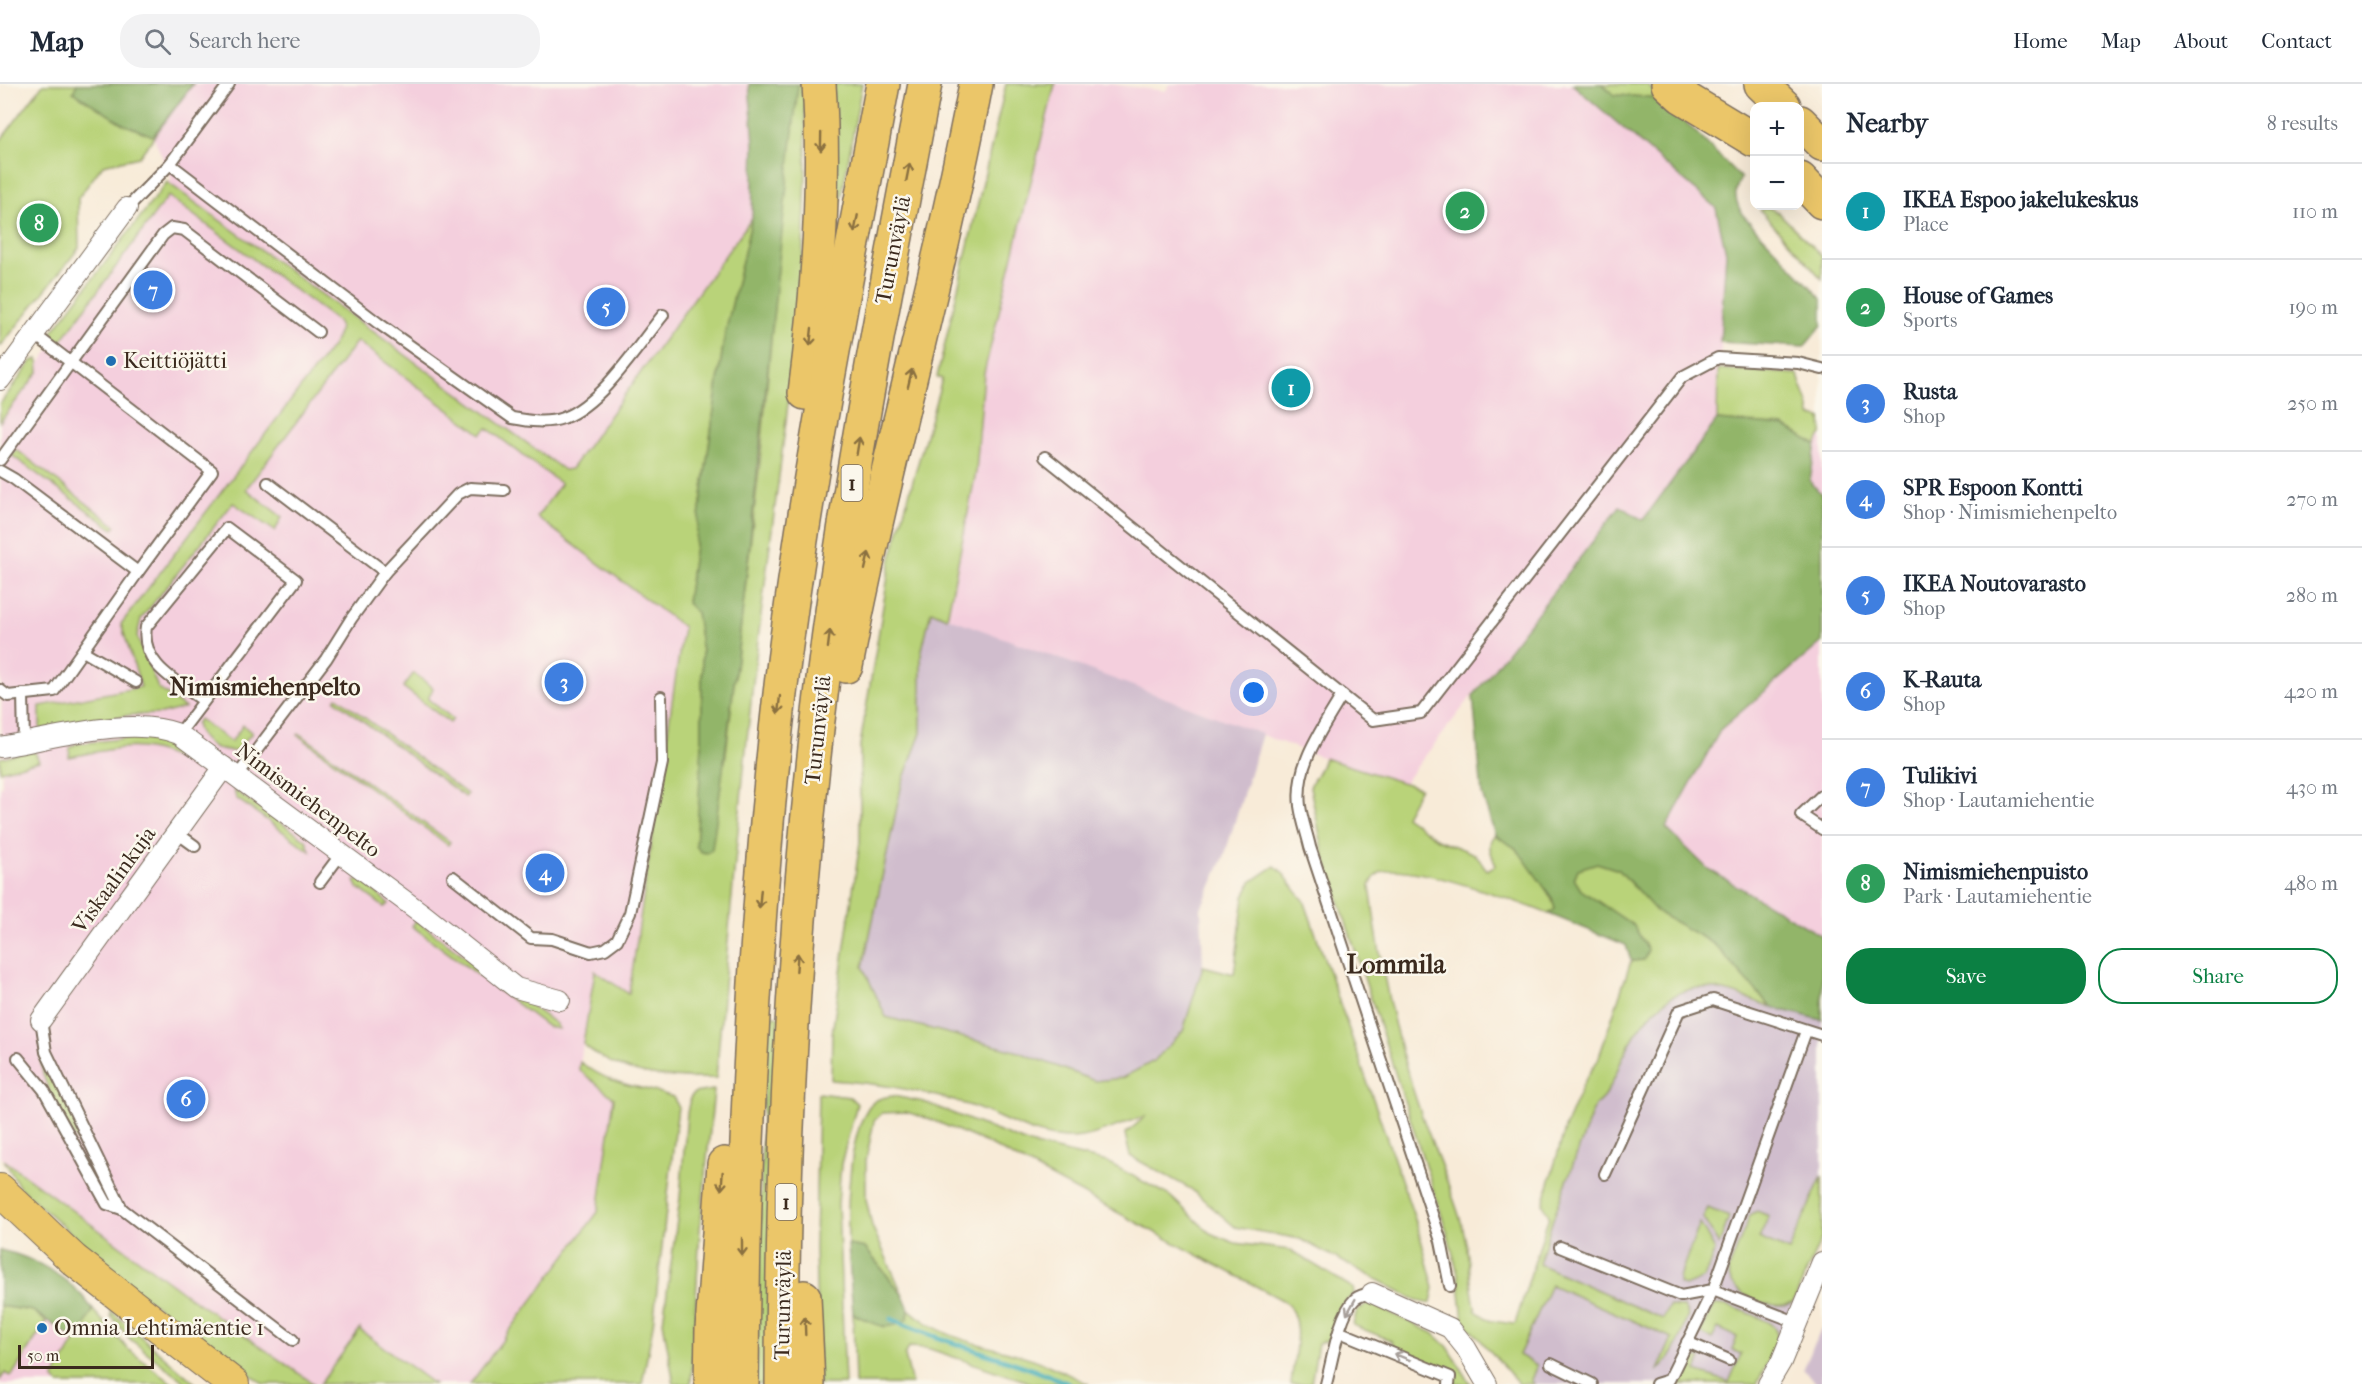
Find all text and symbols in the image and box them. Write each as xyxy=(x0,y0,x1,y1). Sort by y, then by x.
search box xyxy=(120,14,540,68)
text: Map xyxy=(30,25,84,58)
icon: search xyxy=(141,25,174,58)
text: Search here xyxy=(189,28,300,54)
text: Home xyxy=(2013,29,2068,53)
text: Map xyxy=(2101,29,2141,53)
text: About xyxy=(2174,29,2228,53)
text: Contact xyxy=(2261,29,2332,53)
map controls xyxy=(1750,102,1804,210)
button: + xyxy=(1750,102,1804,156)
text: Nearby xyxy=(1846,108,1928,139)
text: 8 results xyxy=(2267,112,2338,135)
one-way arrow xyxy=(815,132,827,152)
button: − xyxy=(1750,156,1804,210)
one-way arrow xyxy=(903,162,914,182)
text: IKEA Espoo jakelukeskus xyxy=(1903,187,2138,213)
pin: 2 xyxy=(1446,188,1484,234)
street label: Turunväylä xyxy=(870,193,916,306)
pin: 8 xyxy=(20,200,58,246)
text: 1 xyxy=(1862,200,1869,223)
text: 110 m xyxy=(2292,200,2338,223)
text: Place xyxy=(1903,213,1949,236)
one-way arrow xyxy=(850,214,861,233)
pin: 7 xyxy=(134,268,172,312)
text: House of Games xyxy=(1903,283,2053,309)
pin: 5 xyxy=(586,284,626,330)
text: 2 xyxy=(1860,296,1871,319)
text: 190 m xyxy=(2288,296,2338,319)
text: Sports xyxy=(1903,309,1957,332)
one-way arrow xyxy=(805,327,816,347)
place label: Keittiöjätti xyxy=(123,348,227,374)
marker: Keittiöjätti xyxy=(104,354,118,368)
pin: 1 xyxy=(1272,366,1310,410)
one-way arrow xyxy=(904,369,916,388)
text: Rusta xyxy=(1903,379,1957,405)
text: 3 xyxy=(1861,392,1870,415)
text: 250 m xyxy=(2287,392,2338,415)
text: Shop xyxy=(1903,405,1945,428)
one-way arrow xyxy=(852,437,863,456)
road number: 1 xyxy=(842,465,862,501)
text: SPR Espoon Kontti xyxy=(1903,475,2083,501)
text: 4 xyxy=(1860,488,1871,511)
text: 270 m xyxy=(2286,488,2338,511)
text: Shop · Nimismiehenpelto xyxy=(1903,501,2117,524)
one-way arrow xyxy=(862,552,873,571)
text: IKEA Noutovarasto xyxy=(1903,571,2086,597)
text: 5 xyxy=(1861,584,1870,607)
text: 280 m xyxy=(2286,584,2338,607)
text: Shop xyxy=(1903,597,1945,620)
one-way arrow xyxy=(823,629,834,649)
pin: 3 xyxy=(544,660,584,704)
text: K-Rauta xyxy=(1903,667,1982,693)
district label: Nimismiehenpelto xyxy=(170,673,360,701)
street label: Turunväylä xyxy=(799,673,837,786)
your location xyxy=(1239,678,1268,707)
text: 6 xyxy=(1860,680,1871,703)
text: 420 m xyxy=(2284,680,2338,703)
text: Shop xyxy=(1903,693,1945,716)
one-way arrow xyxy=(773,695,784,715)
street label: Nimismiehenpelto xyxy=(230,737,386,863)
text: Tulikivi xyxy=(1903,763,1977,789)
text: 7 xyxy=(1861,776,1870,799)
text: 430 m xyxy=(2286,776,2338,799)
text: Shop · Lautamiehentie xyxy=(1903,789,2095,812)
street label: Viskaalinkuja xyxy=(66,821,162,939)
pin: 4 xyxy=(526,850,564,896)
text: Nimismiehenpuisto xyxy=(1903,859,2088,885)
text: 8 xyxy=(1860,872,1871,895)
text: 480 m xyxy=(2284,872,2338,895)
text: Park · Lautamiehentie xyxy=(1903,885,2092,908)
one-way arrow xyxy=(754,889,765,909)
button: Save xyxy=(1846,948,2086,1004)
button: Share xyxy=(2098,948,2338,1004)
district label: Lommila xyxy=(1346,949,1446,980)
one-way arrow xyxy=(792,952,803,972)
pin: 6 xyxy=(166,1076,206,1122)
one-way arrow xyxy=(716,1171,727,1191)
road number: 1 xyxy=(776,1184,796,1220)
one-way arrow xyxy=(737,1237,748,1257)
street label: Turunväylä xyxy=(769,1249,797,1360)
one-way arrow xyxy=(1345,1298,1357,1315)
place label: Omnia Lehtimäentie 1 xyxy=(54,1315,264,1341)
one-way arrow xyxy=(800,1316,811,1336)
marker: Omnia Lehtimäentie 1 xyxy=(35,1321,49,1335)
scale bar xyxy=(18,1342,154,1370)
text: 50 m xyxy=(27,1346,59,1365)
one-way arrow xyxy=(1393,1351,1411,1362)

